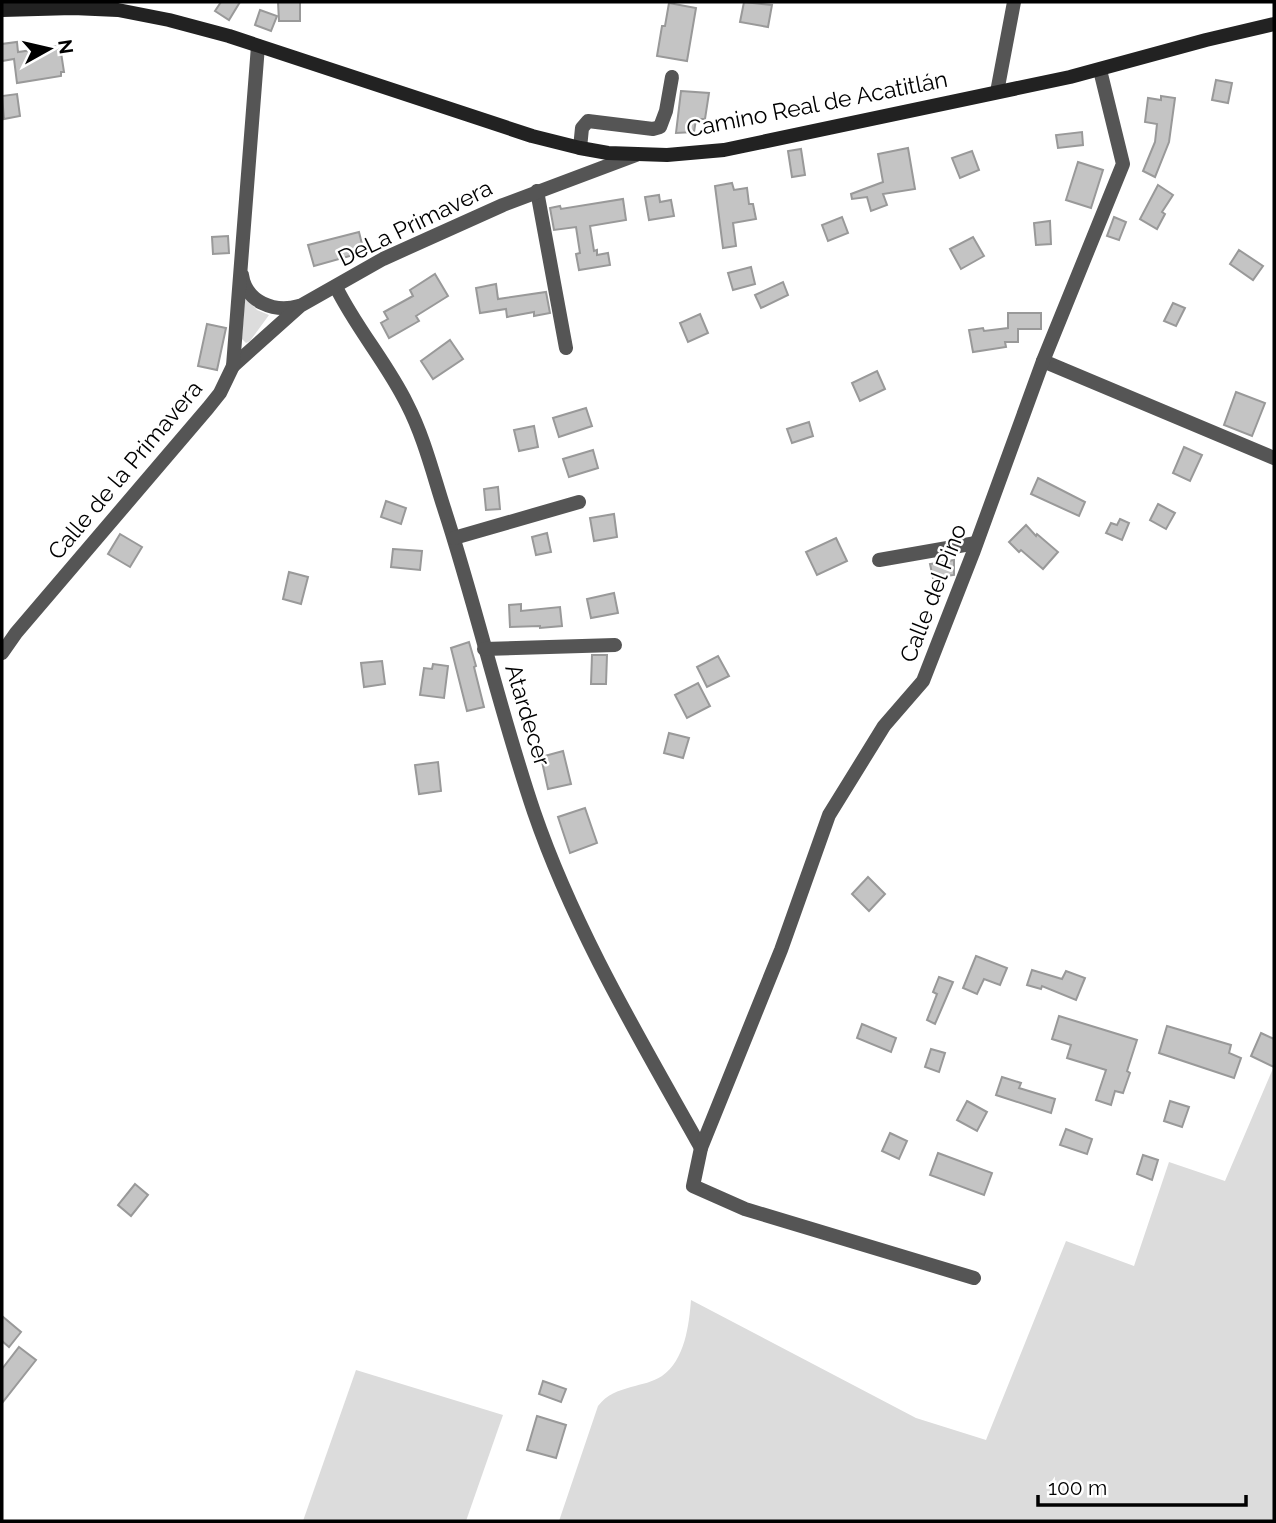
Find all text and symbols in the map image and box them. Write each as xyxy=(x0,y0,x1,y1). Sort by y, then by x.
north arrow xyxy=(14,14,84,84)
text: N xyxy=(54,38,78,55)
street label: Camino Real de Acatitlán xyxy=(684,65,950,142)
street label: DeLa Primavera xyxy=(333,174,496,272)
street label: Calle de la Primavera xyxy=(42,375,207,565)
street label: Calle del Pino xyxy=(894,520,971,666)
street label: Atardecer xyxy=(500,661,557,769)
scale bar xyxy=(1038,1464,1246,1508)
text: 100 m xyxy=(1048,1475,1107,1500)

